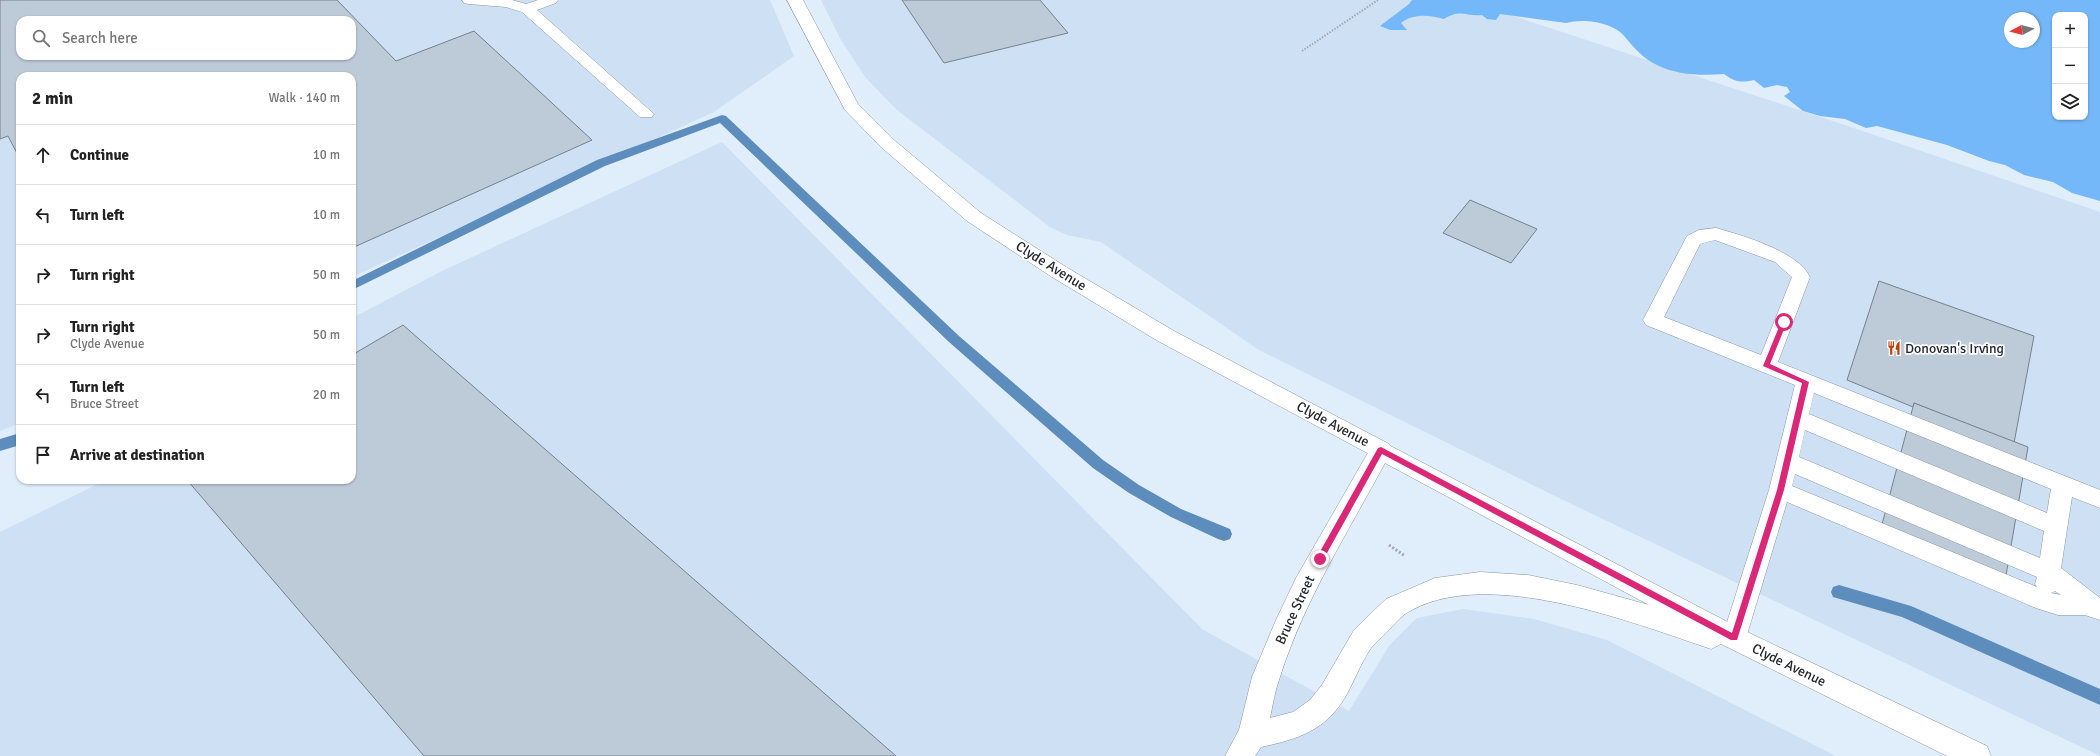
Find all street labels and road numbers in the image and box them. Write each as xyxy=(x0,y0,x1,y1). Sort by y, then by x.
street label: Clyde Avenue xyxy=(1013,238,1089,294)
street label: Clyde Avenue xyxy=(1294,398,1372,450)
street label: Bruce Street xyxy=(1272,573,1318,647)
street label: Clyde Avenue xyxy=(1749,640,1829,690)

